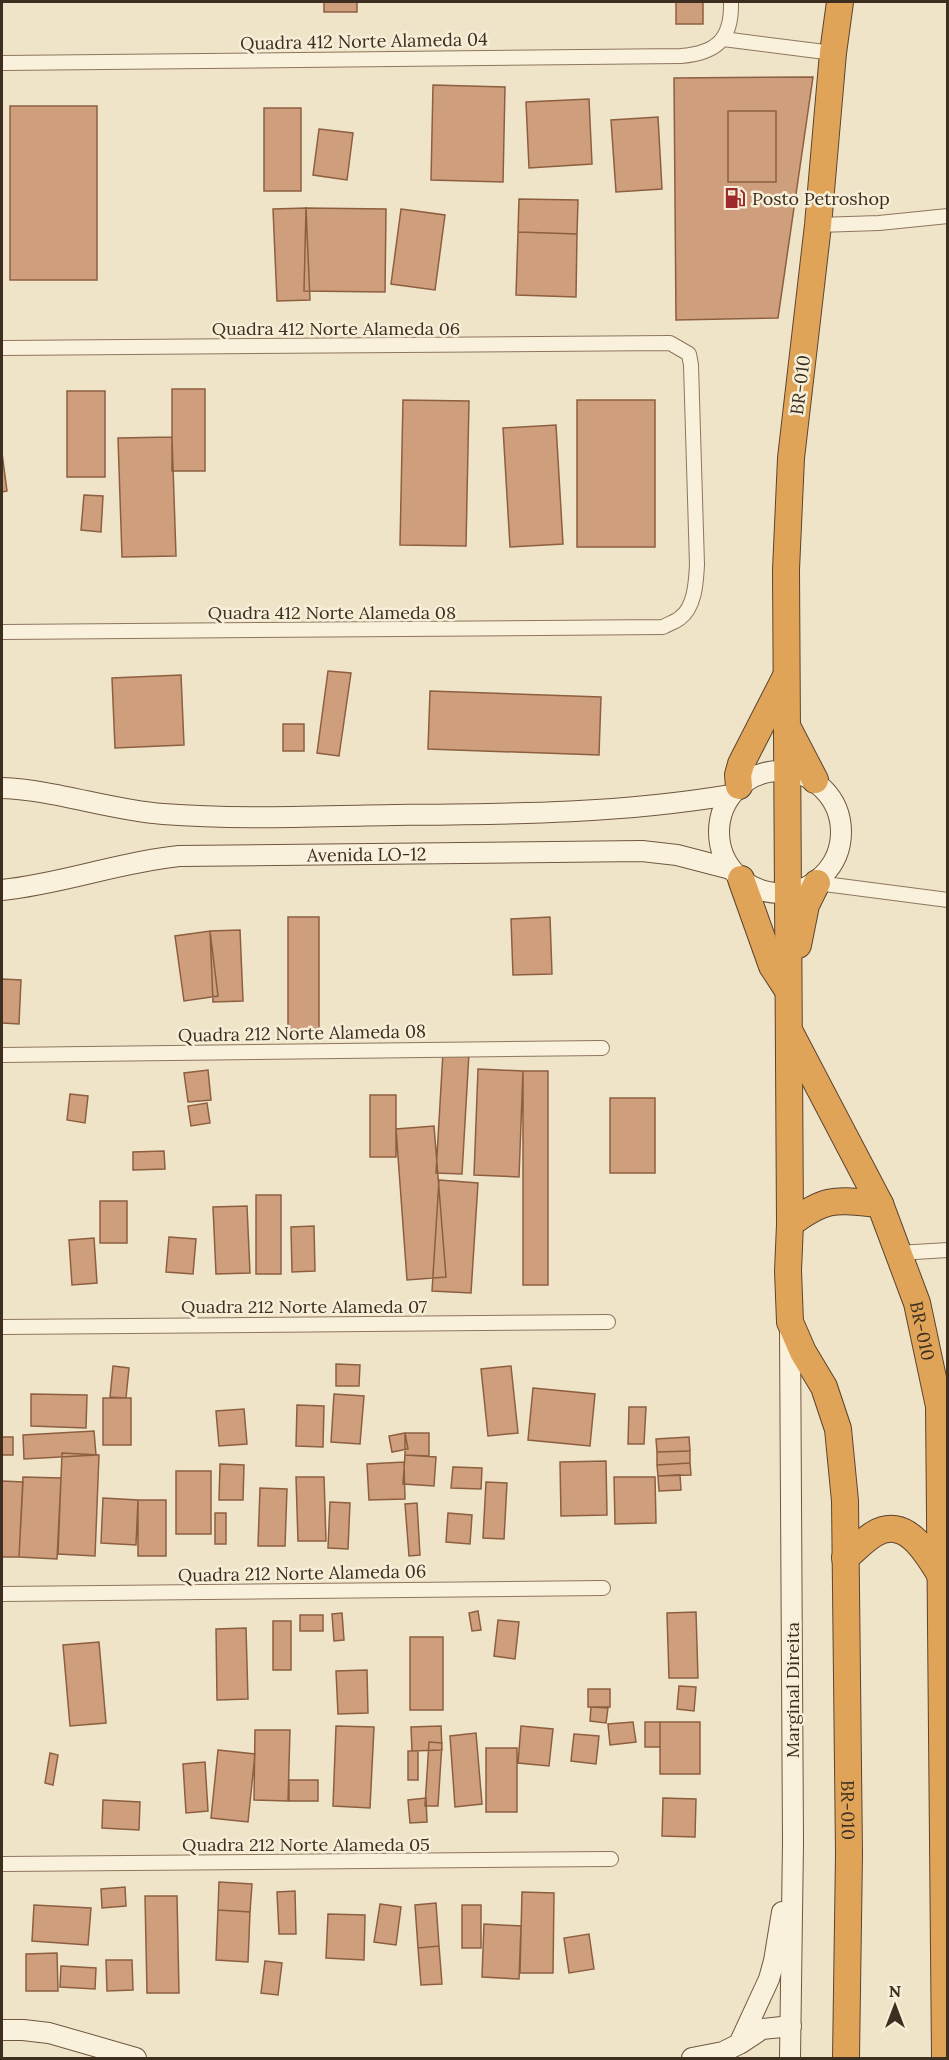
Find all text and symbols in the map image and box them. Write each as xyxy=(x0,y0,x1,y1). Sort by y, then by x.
street label: Quadra 412 Norte Alameda 04 xyxy=(240,27,488,55)
fuel station icon: Posto Petroshop xyxy=(723,186,747,210)
place label: Posto Petroshop xyxy=(752,187,890,210)
street label: Quadra 412 Norte Alameda 06 xyxy=(212,317,460,340)
street label: BR-010 xyxy=(785,354,815,416)
street label: Quadra 412 Norte Alameda 08 xyxy=(208,601,456,624)
street label: Avenida LO-12 xyxy=(306,842,426,866)
street label: Quadra 212 Norte Alameda 08 xyxy=(178,1019,426,1047)
street label: Quadra 212 Norte Alameda 07 xyxy=(181,1295,427,1318)
street label: BR-010 xyxy=(905,1299,940,1363)
street label: Quadra 212 Norte Alameda 06 xyxy=(178,1559,426,1587)
street label: Marginal Direita xyxy=(781,1622,804,1758)
street label: BR-010 xyxy=(837,1780,860,1840)
street label: Quadra 212 Norte Alameda 05 xyxy=(182,1833,430,1856)
north arrow xyxy=(865,1976,925,2036)
text: N xyxy=(889,1981,901,2001)

